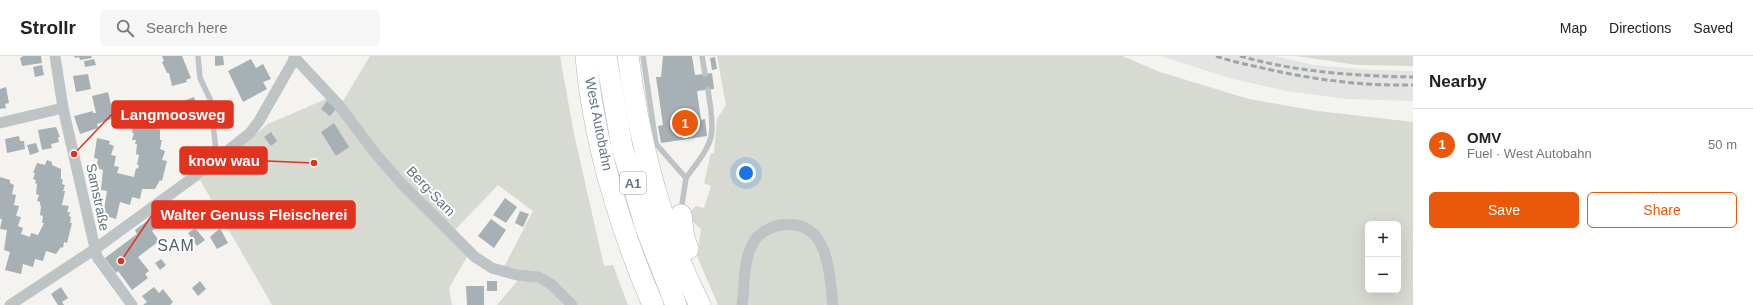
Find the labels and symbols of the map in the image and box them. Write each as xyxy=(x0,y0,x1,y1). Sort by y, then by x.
street label: West Autobahn xyxy=(582,76,616,172)
callout: Langmoosweg xyxy=(112,101,233,128)
text: Langmoosweg xyxy=(120,106,226,123)
pin: 1 xyxy=(672,108,698,138)
callout: know wau xyxy=(180,147,267,174)
text: know wau xyxy=(188,152,260,169)
street label: Samstraße xyxy=(83,162,113,232)
street label: Berg-Sam xyxy=(403,163,459,219)
your location xyxy=(736,163,756,183)
road number: A1 xyxy=(620,172,646,194)
callout: Walter Genuss Fleischerei xyxy=(152,201,355,228)
text: Walter Genuss Fleischerei xyxy=(160,206,348,223)
district label: SAM xyxy=(157,237,195,254)

